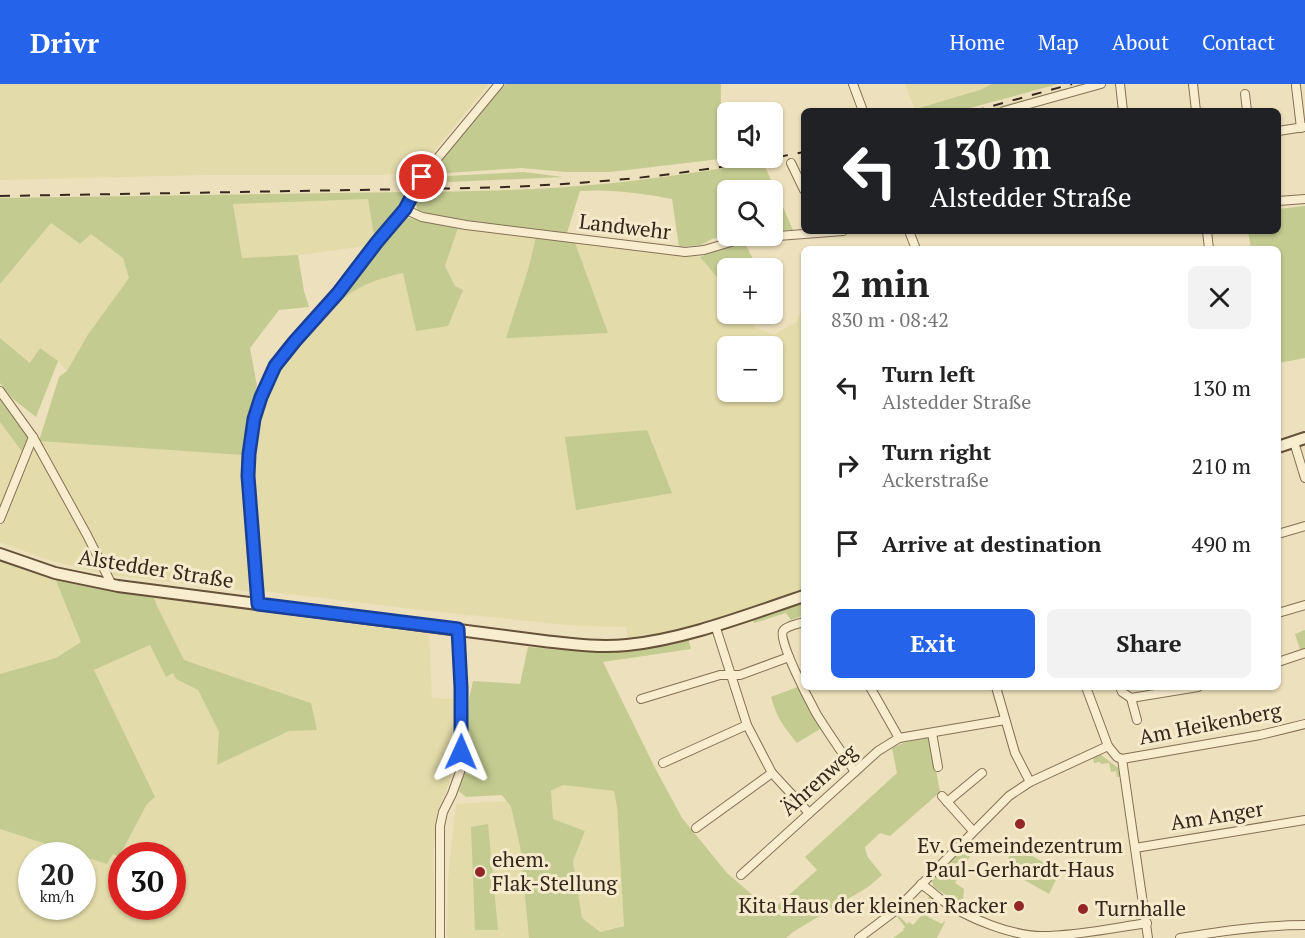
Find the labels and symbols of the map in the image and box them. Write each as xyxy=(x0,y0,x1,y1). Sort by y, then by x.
pin xyxy=(396,151,447,202)
street label: Landwehr xyxy=(578,206,673,246)
street label: Alstedder Straße xyxy=(77,542,236,594)
street label: Am Heikenberg xyxy=(1136,695,1284,751)
position arrow xyxy=(429,720,493,784)
street label: Ährenweg xyxy=(774,737,863,821)
street label: Am Anger xyxy=(1168,794,1265,836)
marker: Ev. Gemeindezentrum Paul-Gerhardt-Haus xyxy=(1013,817,1027,831)
place label: Ev. Gemeindezentrum Paul-Gerhardt-Haus xyxy=(917,831,1123,883)
speed limit sign: 30 xyxy=(108,842,186,920)
place label: ehem. Flak-Stellung xyxy=(492,845,618,897)
marker: ehem. Flak-Stellung xyxy=(473,865,487,879)
place label: Kita Haus der kleinen Racker xyxy=(738,891,1007,919)
place label: Turnhalle xyxy=(1095,894,1186,922)
marker: Kita Haus der kleinen Racker xyxy=(1012,899,1026,913)
marker: Turnhalle xyxy=(1076,902,1090,916)

